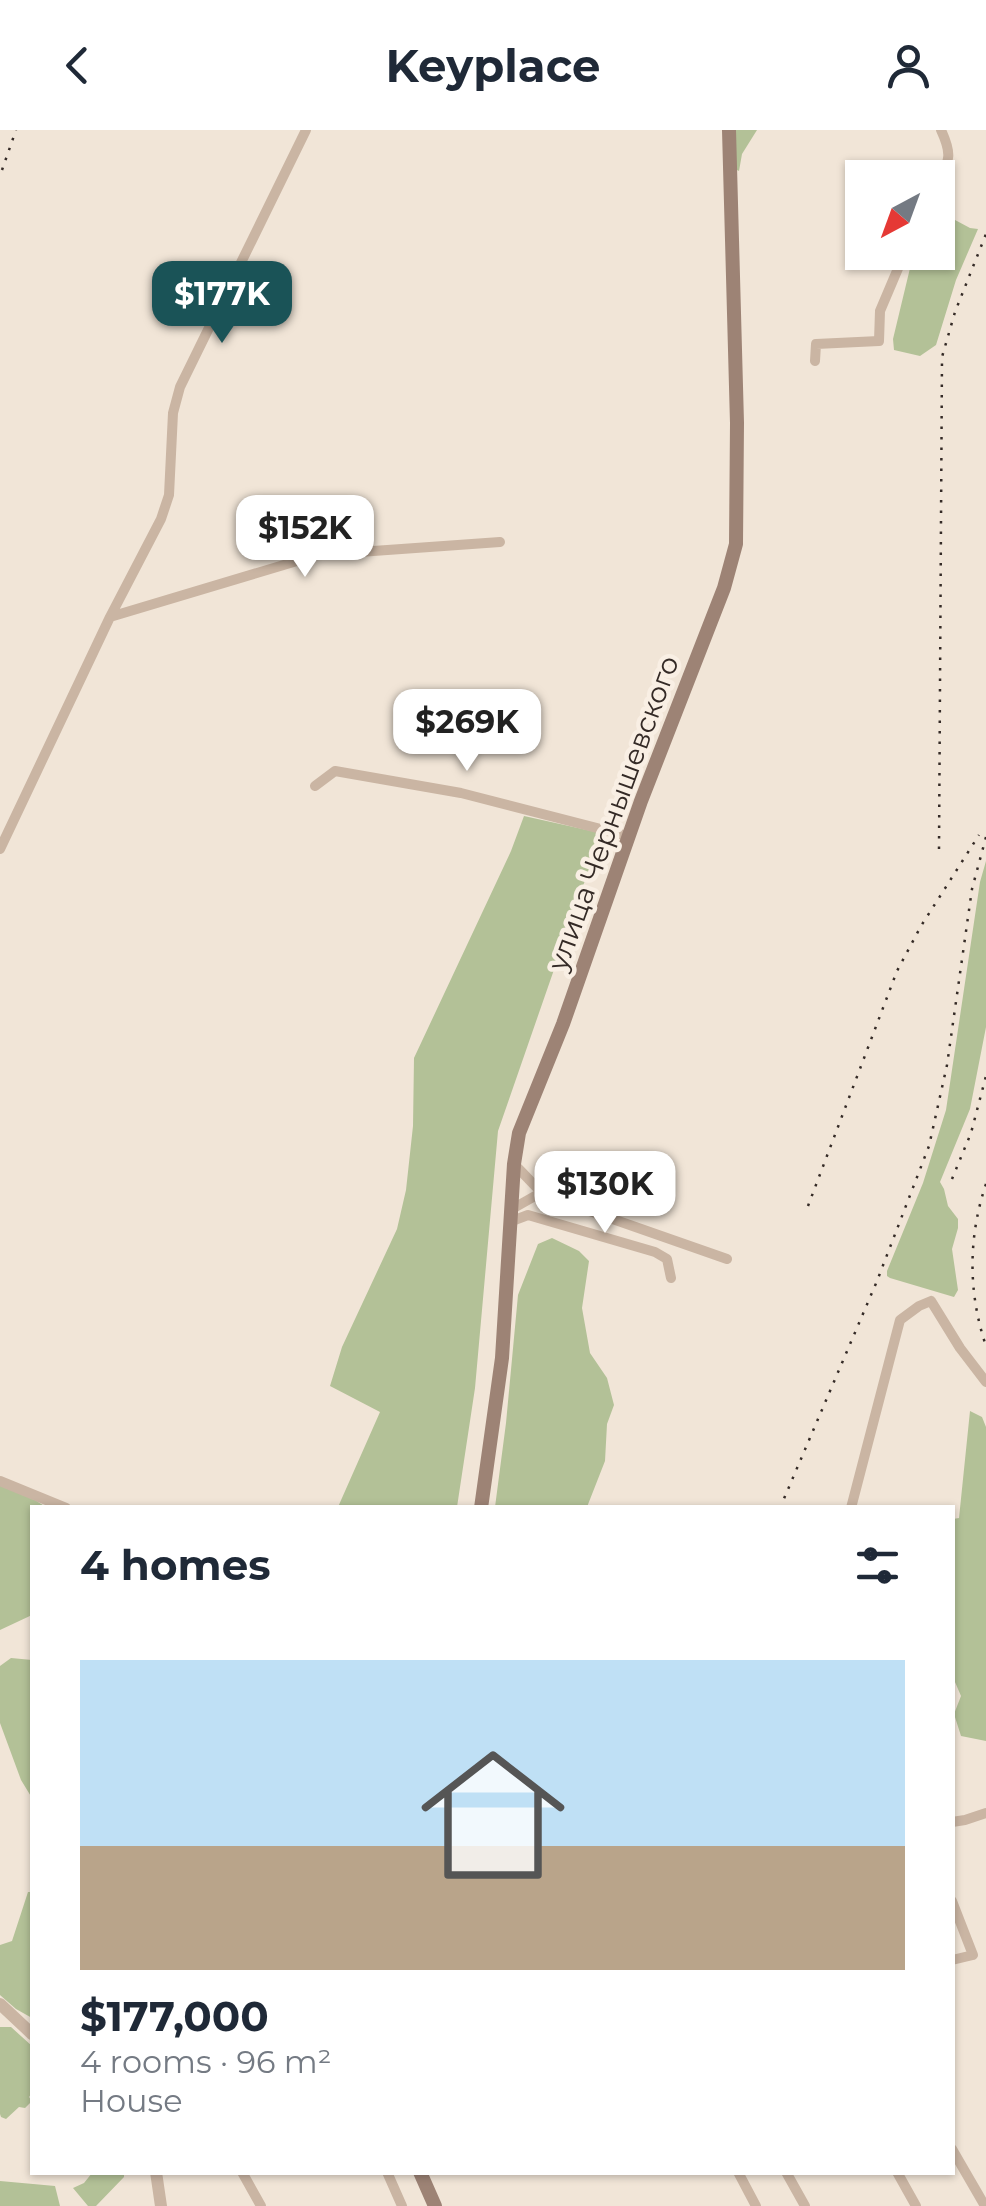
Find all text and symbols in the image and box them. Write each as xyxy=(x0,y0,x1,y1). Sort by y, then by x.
icon: back xyxy=(50,38,105,93)
text: Keyplace xyxy=(386,38,600,93)
icon: person xyxy=(881,38,936,93)
north arrow xyxy=(845,160,955,270)
map controls xyxy=(845,160,955,270)
pin: $177K xyxy=(152,261,292,346)
text: $177K xyxy=(174,274,270,313)
pin: $152K xyxy=(235,495,375,580)
text: $152K xyxy=(258,508,352,547)
street label: улица Чернышевского xyxy=(540,651,686,976)
pin: $269K xyxy=(397,689,537,774)
text: $269K xyxy=(415,702,519,741)
pin: $130K xyxy=(535,1151,675,1236)
text: $130K xyxy=(557,1164,654,1203)
icon: filters xyxy=(850,1538,905,1593)
text: 4 homes xyxy=(80,1539,271,1591)
icon: home xyxy=(403,1725,583,1905)
text: $177,000 xyxy=(80,1990,269,2042)
text: 4 rooms · 96 m² xyxy=(80,2042,332,2081)
text: House xyxy=(80,2081,183,2120)

